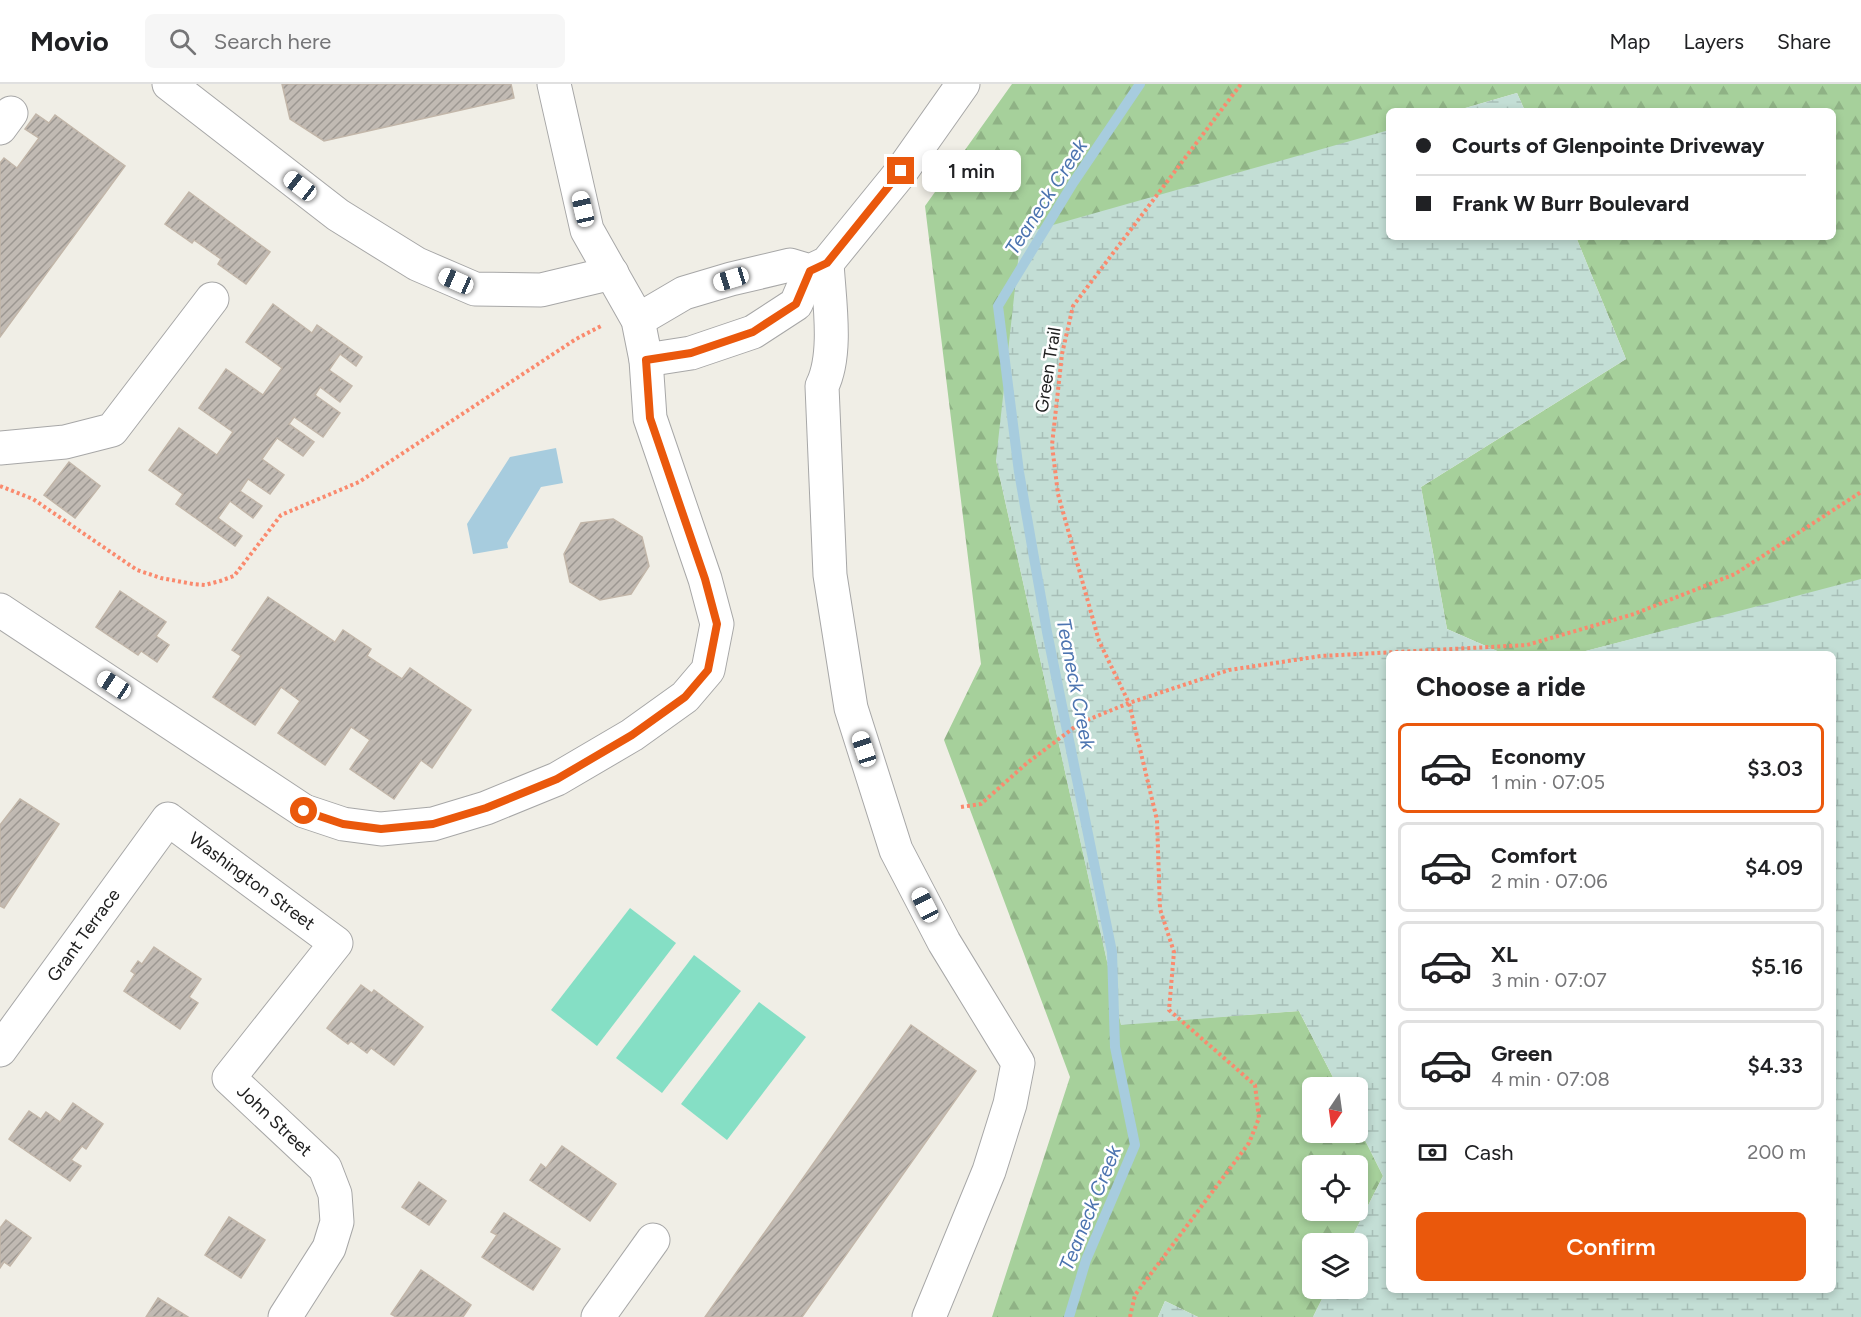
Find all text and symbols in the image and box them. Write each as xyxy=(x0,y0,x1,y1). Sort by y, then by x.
search box xyxy=(145,14,565,68)
text: Movio xyxy=(30,24,109,58)
icon: search xyxy=(166,25,199,58)
text: Search here xyxy=(214,28,331,55)
text: Map xyxy=(1610,29,1650,54)
text: Layers xyxy=(1683,29,1744,54)
text: Share xyxy=(1777,29,1831,54)
text: Courts of Glenpointe Driveway xyxy=(1452,132,1765,159)
water label: Teaneck Creek xyxy=(1000,134,1093,259)
callout: 1 min xyxy=(922,150,1021,192)
route end xyxy=(887,157,914,184)
text: 1 min xyxy=(948,159,995,183)
car xyxy=(280,168,320,204)
car xyxy=(570,189,596,229)
text: Frank W Burr Boulevard xyxy=(1452,190,1689,217)
car xyxy=(436,265,476,297)
car xyxy=(711,265,751,293)
street label: Green Trail xyxy=(1030,326,1066,414)
water label: Teaneck Creek xyxy=(1052,616,1101,753)
car xyxy=(94,668,134,702)
text: Choose a ride xyxy=(1416,670,1585,703)
car xyxy=(850,729,878,769)
icon: car xyxy=(1419,741,1473,795)
text: Economy xyxy=(1491,743,1586,770)
text: $3.03 xyxy=(1747,755,1803,782)
text: 1 min · 07:05 xyxy=(1491,770,1605,794)
route start xyxy=(290,797,317,824)
street label: Washington Street xyxy=(185,827,319,935)
icon: car xyxy=(1419,840,1473,894)
text: Comfort xyxy=(1491,842,1577,869)
text: $4.09 xyxy=(1745,854,1803,881)
text: 2 min · 07:06 xyxy=(1491,869,1608,893)
street label: Grant Terrace xyxy=(42,884,125,986)
car xyxy=(909,885,941,925)
icon: car xyxy=(1419,939,1473,993)
text: XL xyxy=(1491,941,1518,968)
text: $5.16 xyxy=(1751,953,1803,980)
text: 3 min · 07:07 xyxy=(1491,968,1607,992)
icon: car xyxy=(1419,1038,1473,1092)
text: Green xyxy=(1491,1040,1553,1067)
text: $4.33 xyxy=(1748,1052,1803,1079)
text: 4 min · 07:08 xyxy=(1491,1067,1610,1091)
north arrow xyxy=(1302,1077,1368,1143)
map controls xyxy=(1302,1077,1368,1299)
street label: John Street xyxy=(232,1080,317,1161)
icon: cash xyxy=(1416,1136,1449,1169)
text: Cash xyxy=(1464,1139,1514,1166)
text: 200 m xyxy=(1747,1140,1806,1164)
water label: Teaneck Creek xyxy=(1054,1141,1127,1274)
button: locate xyxy=(1302,1155,1368,1221)
button: Confirm xyxy=(1416,1212,1806,1281)
button: layers xyxy=(1302,1233,1368,1299)

